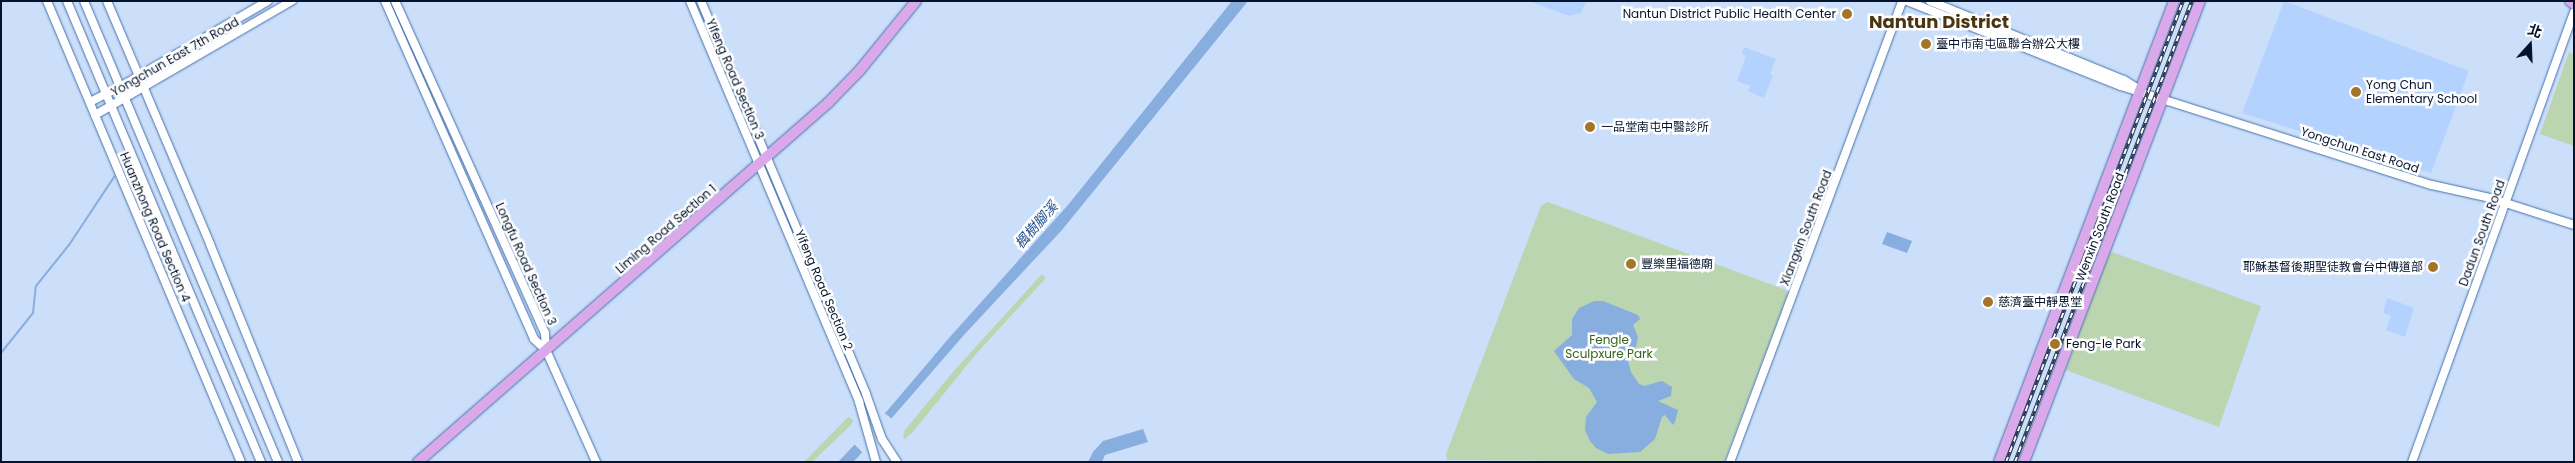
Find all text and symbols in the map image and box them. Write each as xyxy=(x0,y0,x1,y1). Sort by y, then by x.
place label: Nantun District Public Health Center xyxy=(1623,7,1836,21)
marker: Nantun District Public Health Center xyxy=(1840,7,1854,21)
district label: Nantun District xyxy=(1869,11,2009,33)
street label: Yongchun East 7th Road xyxy=(109,14,241,100)
street label: Yifeng Road Section 3 xyxy=(703,17,767,141)
text: 北 xyxy=(2525,19,2545,43)
north arrow xyxy=(2505,20,2555,70)
place label: 臺中市南屯區聯合辦公大樓 xyxy=(1936,37,2080,51)
marker: 臺中市南屯區聯合辦公大樓 xyxy=(1920,38,1932,50)
place label: Yong Chun Elementary School xyxy=(2366,78,2477,106)
marker: Yong Chun Elementary School xyxy=(2350,86,2362,98)
marker: 一品堂南屯中醫診所 xyxy=(1583,120,1597,134)
place label: 一品堂南屯中醫診所 xyxy=(1601,120,1709,134)
street label: Yongchun East Road xyxy=(2299,124,2421,176)
street label: Huanzhong Road Section 4 xyxy=(117,150,193,304)
street label: Xiangxin South Road xyxy=(1777,168,1835,288)
street label: Wenxin South Road xyxy=(2073,171,2127,283)
street label: Dadun South Road xyxy=(2456,178,2508,288)
street label: Liming Road Section 1 xyxy=(613,181,719,277)
water label: 楓樹腳溪 xyxy=(1011,198,1061,252)
street label: Longfu Road Section 3 xyxy=(492,200,560,328)
street label: Yifeng Road Section 2 xyxy=(792,228,856,352)
place label: 豐樂里福德廟 xyxy=(1641,257,1713,271)
marker: 豐樂里福德廟 xyxy=(1625,258,1637,270)
place label: 耶穌基督後期聖徒教會台中傳道部 xyxy=(2243,260,2423,274)
marker: 耶穌基督後期聖徒教會台中傳道部 xyxy=(2427,261,2439,273)
place label: 慈濟臺中靜思堂 xyxy=(1998,295,2082,309)
marker: 慈濟臺中靜思堂 xyxy=(1982,296,1994,308)
park label: Fengle Sculpxure Park xyxy=(1565,333,1653,361)
marker: Feng-le Park xyxy=(2048,337,2062,351)
place label: Feng-le Park xyxy=(2066,337,2141,351)

